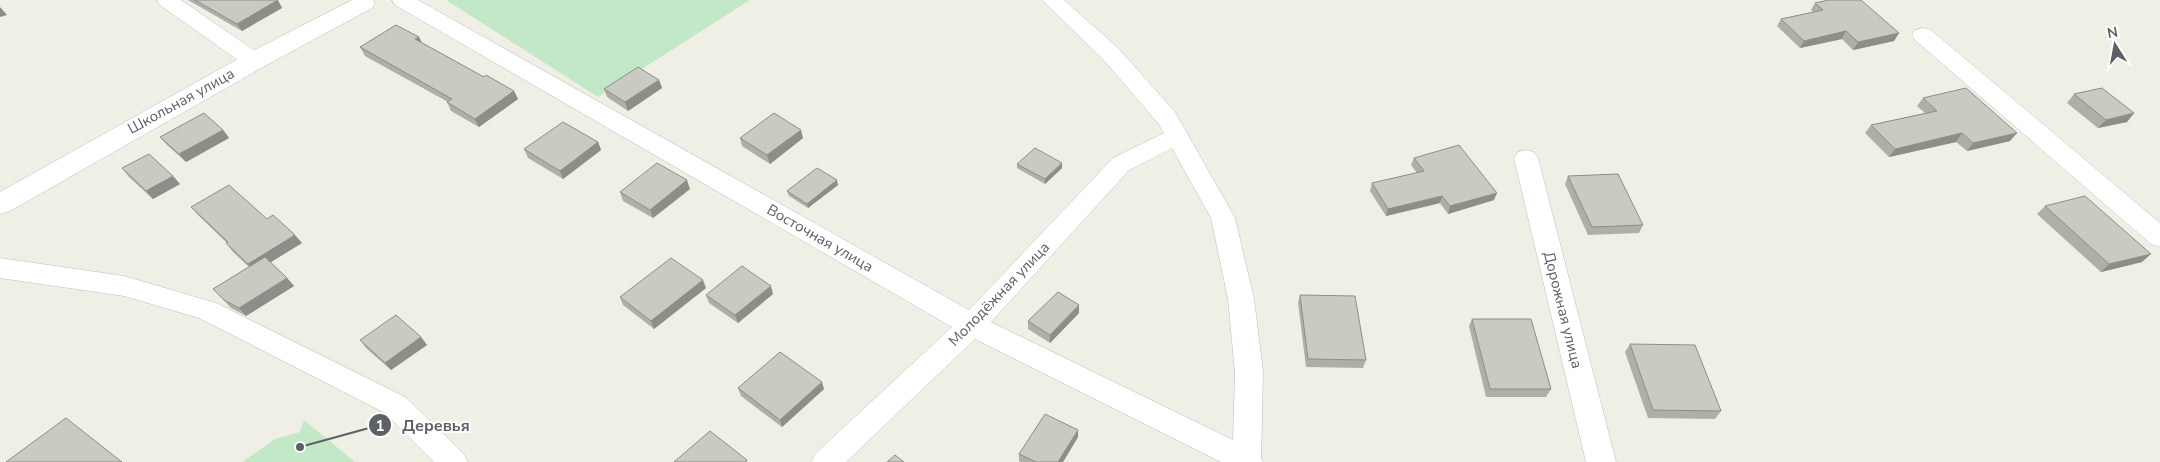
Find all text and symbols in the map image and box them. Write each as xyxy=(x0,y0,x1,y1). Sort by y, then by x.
north arrow xyxy=(2090,20,2140,70)
text: N xyxy=(2106,22,2120,43)
street label: Школьная улица xyxy=(124,63,238,139)
street label: Восточная улица xyxy=(763,199,877,277)
street label: Молодёжная улица xyxy=(944,238,1054,350)
street label: Дорожная улица xyxy=(1539,249,1587,371)
callout: Деревья xyxy=(367,410,480,441)
text: Деревья xyxy=(402,415,470,437)
text: 1 xyxy=(375,416,385,436)

